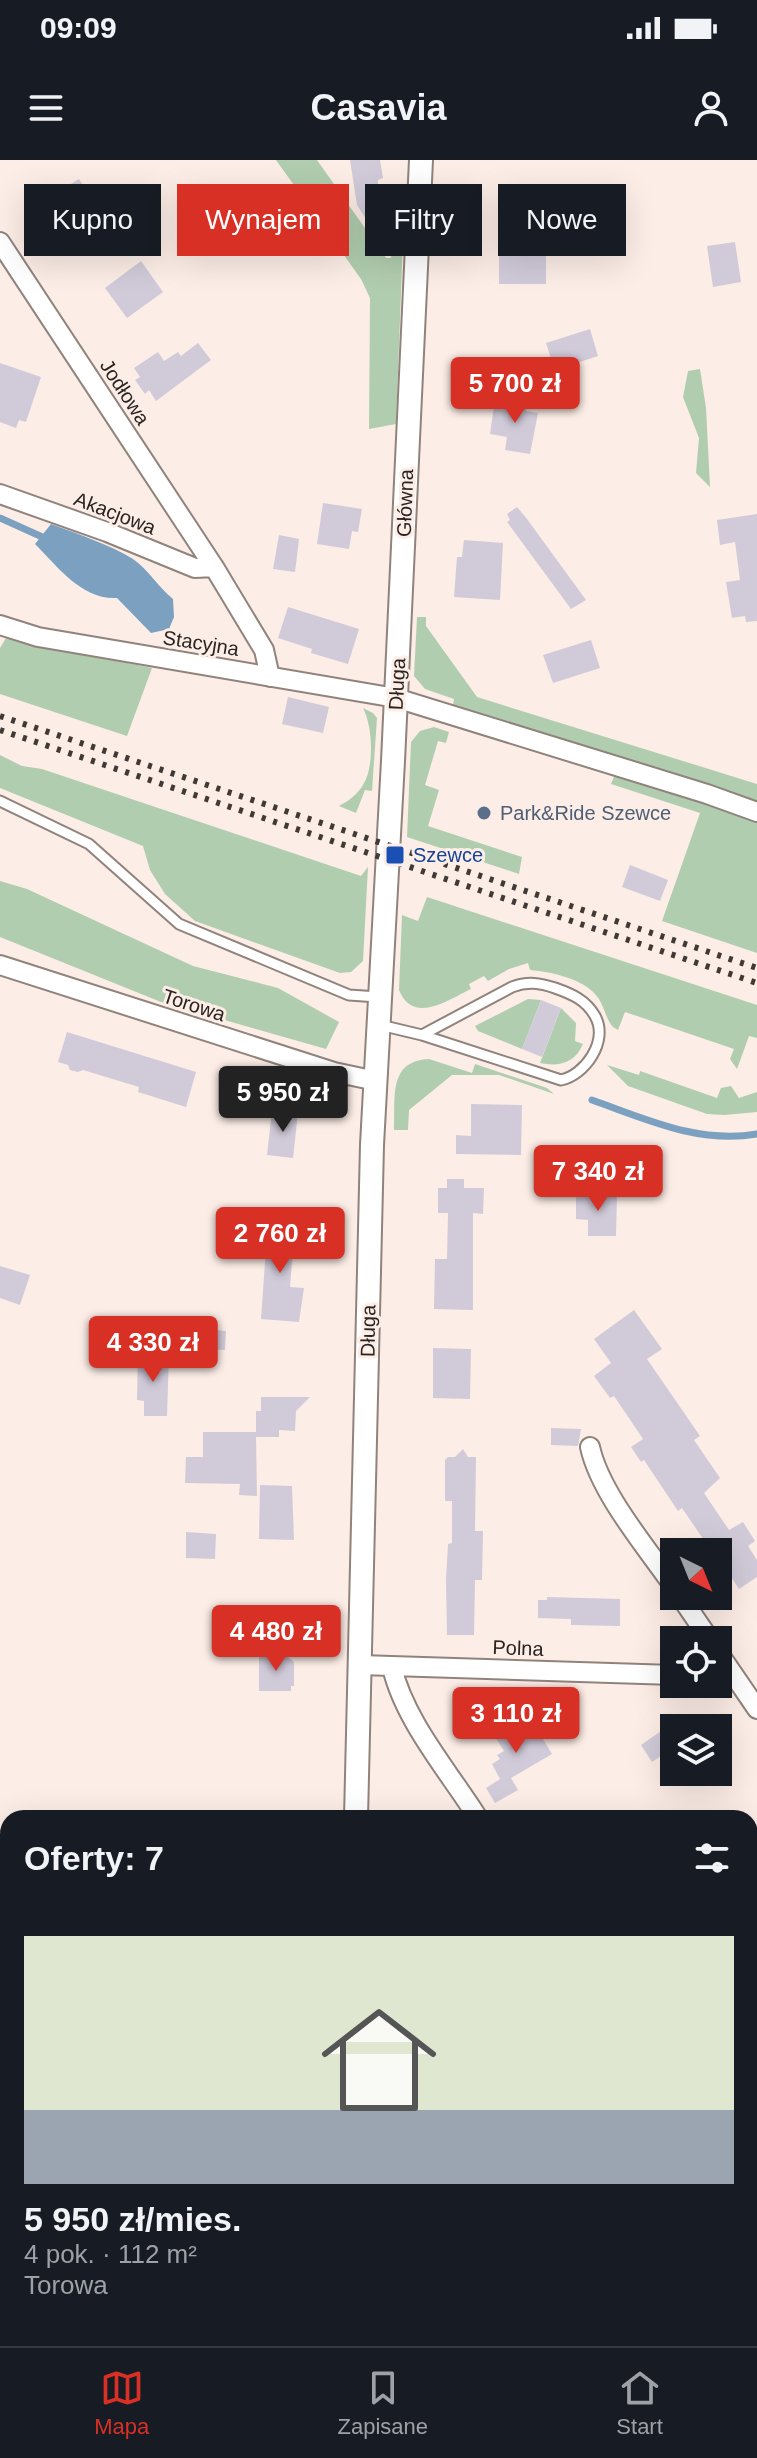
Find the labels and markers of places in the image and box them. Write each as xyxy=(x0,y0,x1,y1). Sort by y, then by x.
pin: 5 700 zł xyxy=(432,357,598,425)
place label: Park&Ride Szewce xyxy=(500,802,671,824)
marker: Park&Ride Szewce xyxy=(475,804,493,822)
marker: Szewce xyxy=(384,844,406,866)
place label: Szewce xyxy=(413,844,483,866)
pin: 5 950 zł xyxy=(200,1066,366,1134)
pin: 7 340 zł xyxy=(515,1145,681,1213)
pin: 2 760 zł xyxy=(197,1207,363,1275)
pin: 4 330 zł xyxy=(70,1316,236,1384)
pin: 4 480 zł xyxy=(193,1605,359,1673)
pin: 3 110 zł xyxy=(433,1687,599,1755)

